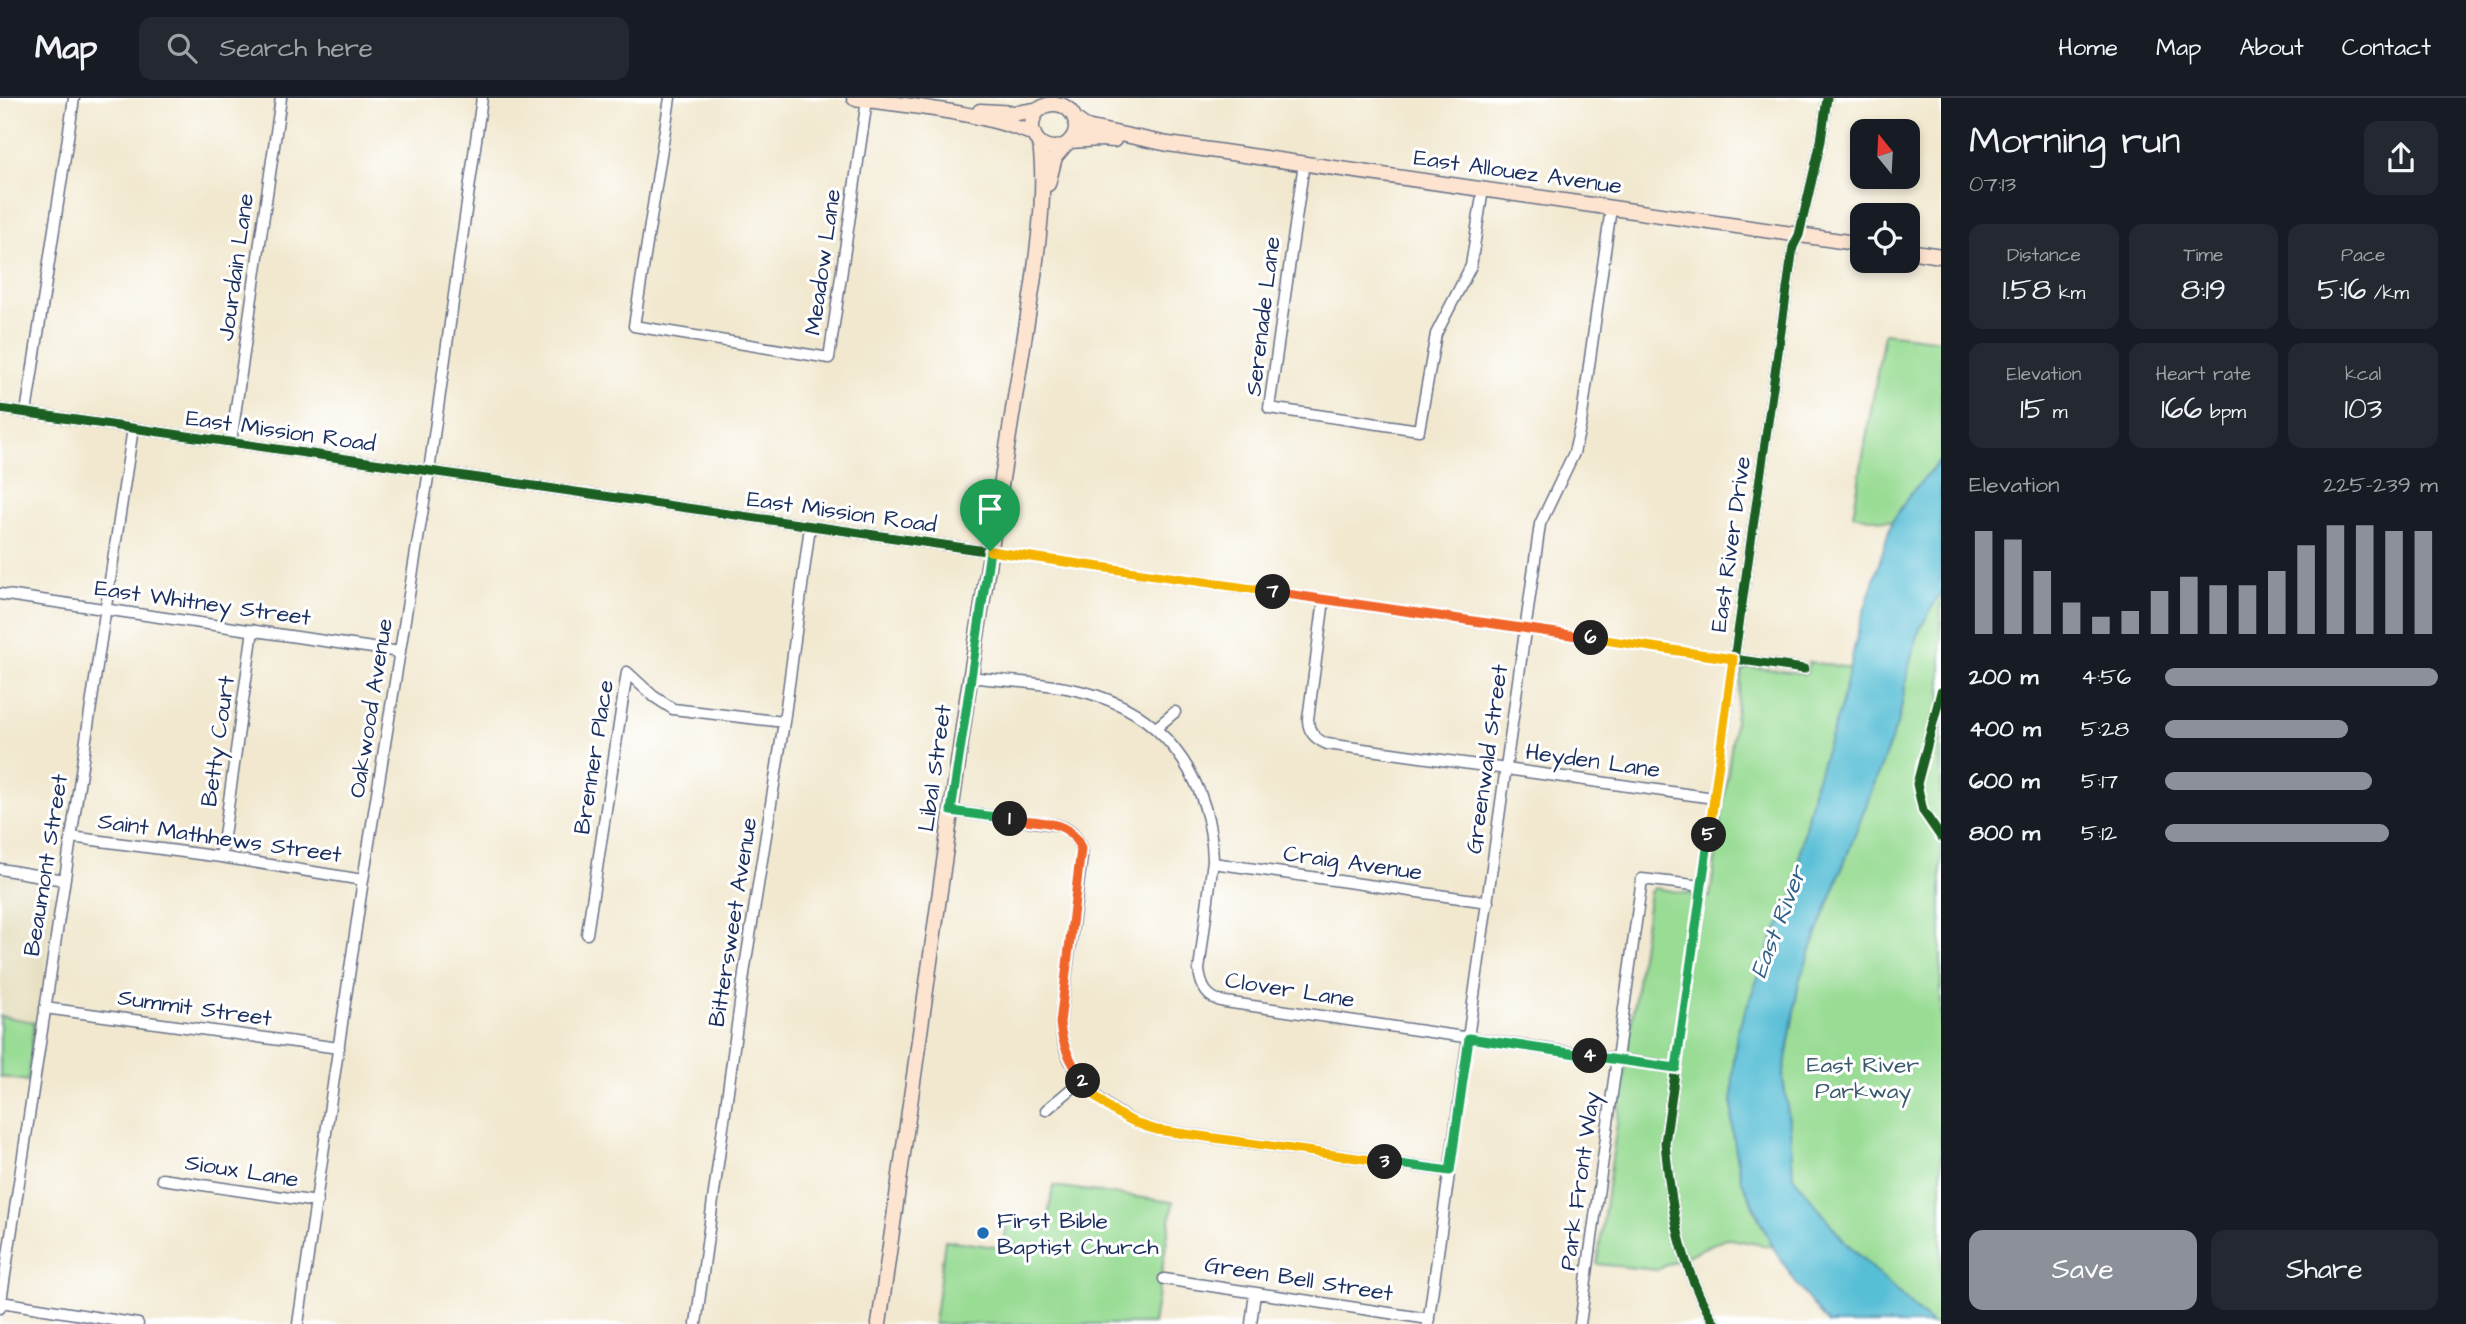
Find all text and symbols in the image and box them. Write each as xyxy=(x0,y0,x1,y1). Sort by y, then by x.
search box xyxy=(139,17,629,80)
text: Map xyxy=(35,25,97,71)
icon: search xyxy=(163,29,201,67)
text: Search here xyxy=(219,30,373,66)
text: Home xyxy=(2058,31,2118,65)
text: Map xyxy=(2156,31,2201,65)
text: About xyxy=(2239,31,2304,65)
text: Contact xyxy=(2342,31,2431,65)
text: Morning run xyxy=(1969,116,2181,168)
north arrow xyxy=(1850,119,1920,189)
map controls xyxy=(1850,119,1920,273)
button: share xyxy=(2364,121,2438,195)
street label: East Allouez Avenue xyxy=(1412,142,1624,202)
text: 07:13 xyxy=(1969,168,2016,200)
street label: Meadow Lane xyxy=(797,187,849,337)
street label: Jourdain Lane xyxy=(210,191,262,343)
button: locate xyxy=(1850,203,1920,273)
street label: Serenade Lane xyxy=(1237,234,1289,398)
text: Distance xyxy=(2007,242,2081,269)
text: Time xyxy=(2184,242,2223,269)
text: Pace xyxy=(2341,242,2385,269)
text: 1.58 xyxy=(2002,269,2051,311)
text: 8:19 xyxy=(2181,269,2226,311)
text: 5:16 xyxy=(2317,269,2366,311)
text: km xyxy=(2051,280,2085,307)
text: /km xyxy=(2366,280,2409,307)
text: Elevation xyxy=(2006,361,2081,388)
text: Heart rate xyxy=(2156,361,2251,388)
text: kcal xyxy=(2345,361,2381,388)
text: 15 xyxy=(2020,388,2045,430)
text: 166 xyxy=(2161,388,2202,430)
text: 103 xyxy=(2344,388,2382,430)
text: m xyxy=(2045,399,2068,426)
text: bpm xyxy=(2202,399,2246,426)
street label: East Mission Road xyxy=(184,402,378,460)
street label: East River Drive xyxy=(1703,454,1759,634)
text: Elevation xyxy=(1969,469,2060,501)
text: 225–239 m xyxy=(2323,469,2438,501)
pin xyxy=(960,479,1020,551)
street label: East Mission Road xyxy=(745,483,939,541)
icon: arrive xyxy=(971,490,1009,528)
street label: East Whitney Street xyxy=(93,572,314,635)
pin: 7 xyxy=(1256,574,1290,610)
text: 7 xyxy=(1267,578,1278,605)
street label: Oakwood Avenue xyxy=(341,616,401,800)
pin: 6 xyxy=(1574,620,1608,656)
text: 6 xyxy=(1585,624,1596,651)
text: 200 m xyxy=(1969,661,2038,693)
text: 4:56 xyxy=(2081,661,2131,693)
street label: Greenwald Street xyxy=(1458,662,1516,856)
street label: Betty Court xyxy=(193,673,244,809)
street label: Brenner Place xyxy=(566,678,622,837)
street label: Libal Street xyxy=(910,702,960,834)
text: 400 m xyxy=(1969,713,2041,745)
text: 5:28 xyxy=(2081,713,2129,745)
street label: Heyden Lane xyxy=(1523,736,1662,787)
text: 600 m xyxy=(1969,765,2040,797)
text: 5:17 xyxy=(2081,765,2118,797)
street label: Beaumont Street xyxy=(16,771,76,959)
pin: 1 xyxy=(992,802,1028,836)
street label: Saint Mathhews Street xyxy=(96,805,344,871)
text: 1 xyxy=(1008,805,1011,832)
street label: Bittersweet Avenue xyxy=(701,815,765,1029)
text: 800 m xyxy=(1969,817,2040,849)
text: 5:12 xyxy=(2081,817,2117,849)
pin: 5 xyxy=(1692,818,1726,852)
text: 5 xyxy=(1702,821,1715,848)
street label: Craig Avenue xyxy=(1281,837,1424,890)
water label: East River xyxy=(1742,859,1817,983)
street label: Clover Lane xyxy=(1223,964,1357,1016)
street label: Summit Street xyxy=(116,981,275,1035)
pin: 4 xyxy=(1572,1038,1608,1074)
text: 4 xyxy=(1583,1042,1596,1069)
park label: East River Parkway xyxy=(1807,1049,1919,1108)
pin: 2 xyxy=(1066,1063,1100,1098)
text: 2 xyxy=(1077,1067,1088,1094)
street label: Park Front Way xyxy=(1552,1089,1609,1273)
pin: 3 xyxy=(1368,1144,1402,1180)
street label: Sioux Lane xyxy=(183,1146,301,1196)
text: 3 xyxy=(1380,1148,1389,1175)
place label: First Bible Baptist Church xyxy=(997,1205,1159,1263)
marker: First Bible Baptist Church xyxy=(975,1225,991,1241)
button: Save xyxy=(1969,1230,2197,1310)
button: Share xyxy=(2211,1230,2438,1310)
street label: Green Bell Street xyxy=(1202,1248,1396,1310)

